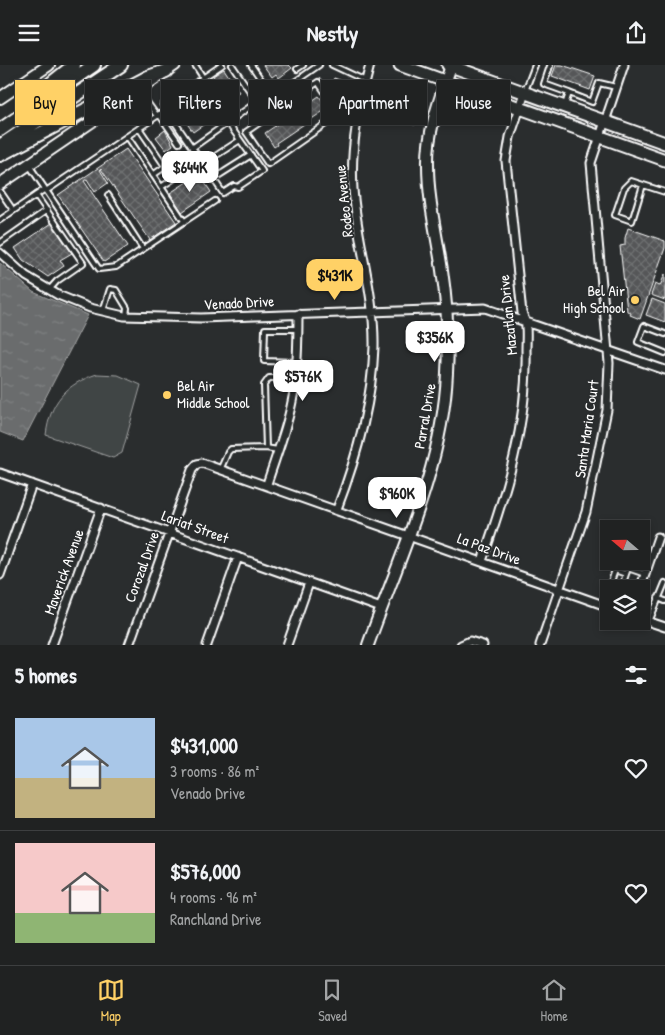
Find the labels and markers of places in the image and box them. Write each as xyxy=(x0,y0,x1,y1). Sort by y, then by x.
pin: $644K xyxy=(155,151,225,193)
pin: $431K xyxy=(300,259,370,301)
place label: Bel Air High School xyxy=(563,280,625,318)
marker: Bel Air High School xyxy=(629,294,641,306)
pin: $356K xyxy=(400,321,470,363)
pin: $576K xyxy=(268,359,338,402)
place label: Bel Air Middle School xyxy=(177,375,249,413)
marker: Bel Air Middle School xyxy=(161,389,173,401)
pin: $960K xyxy=(362,477,432,519)

